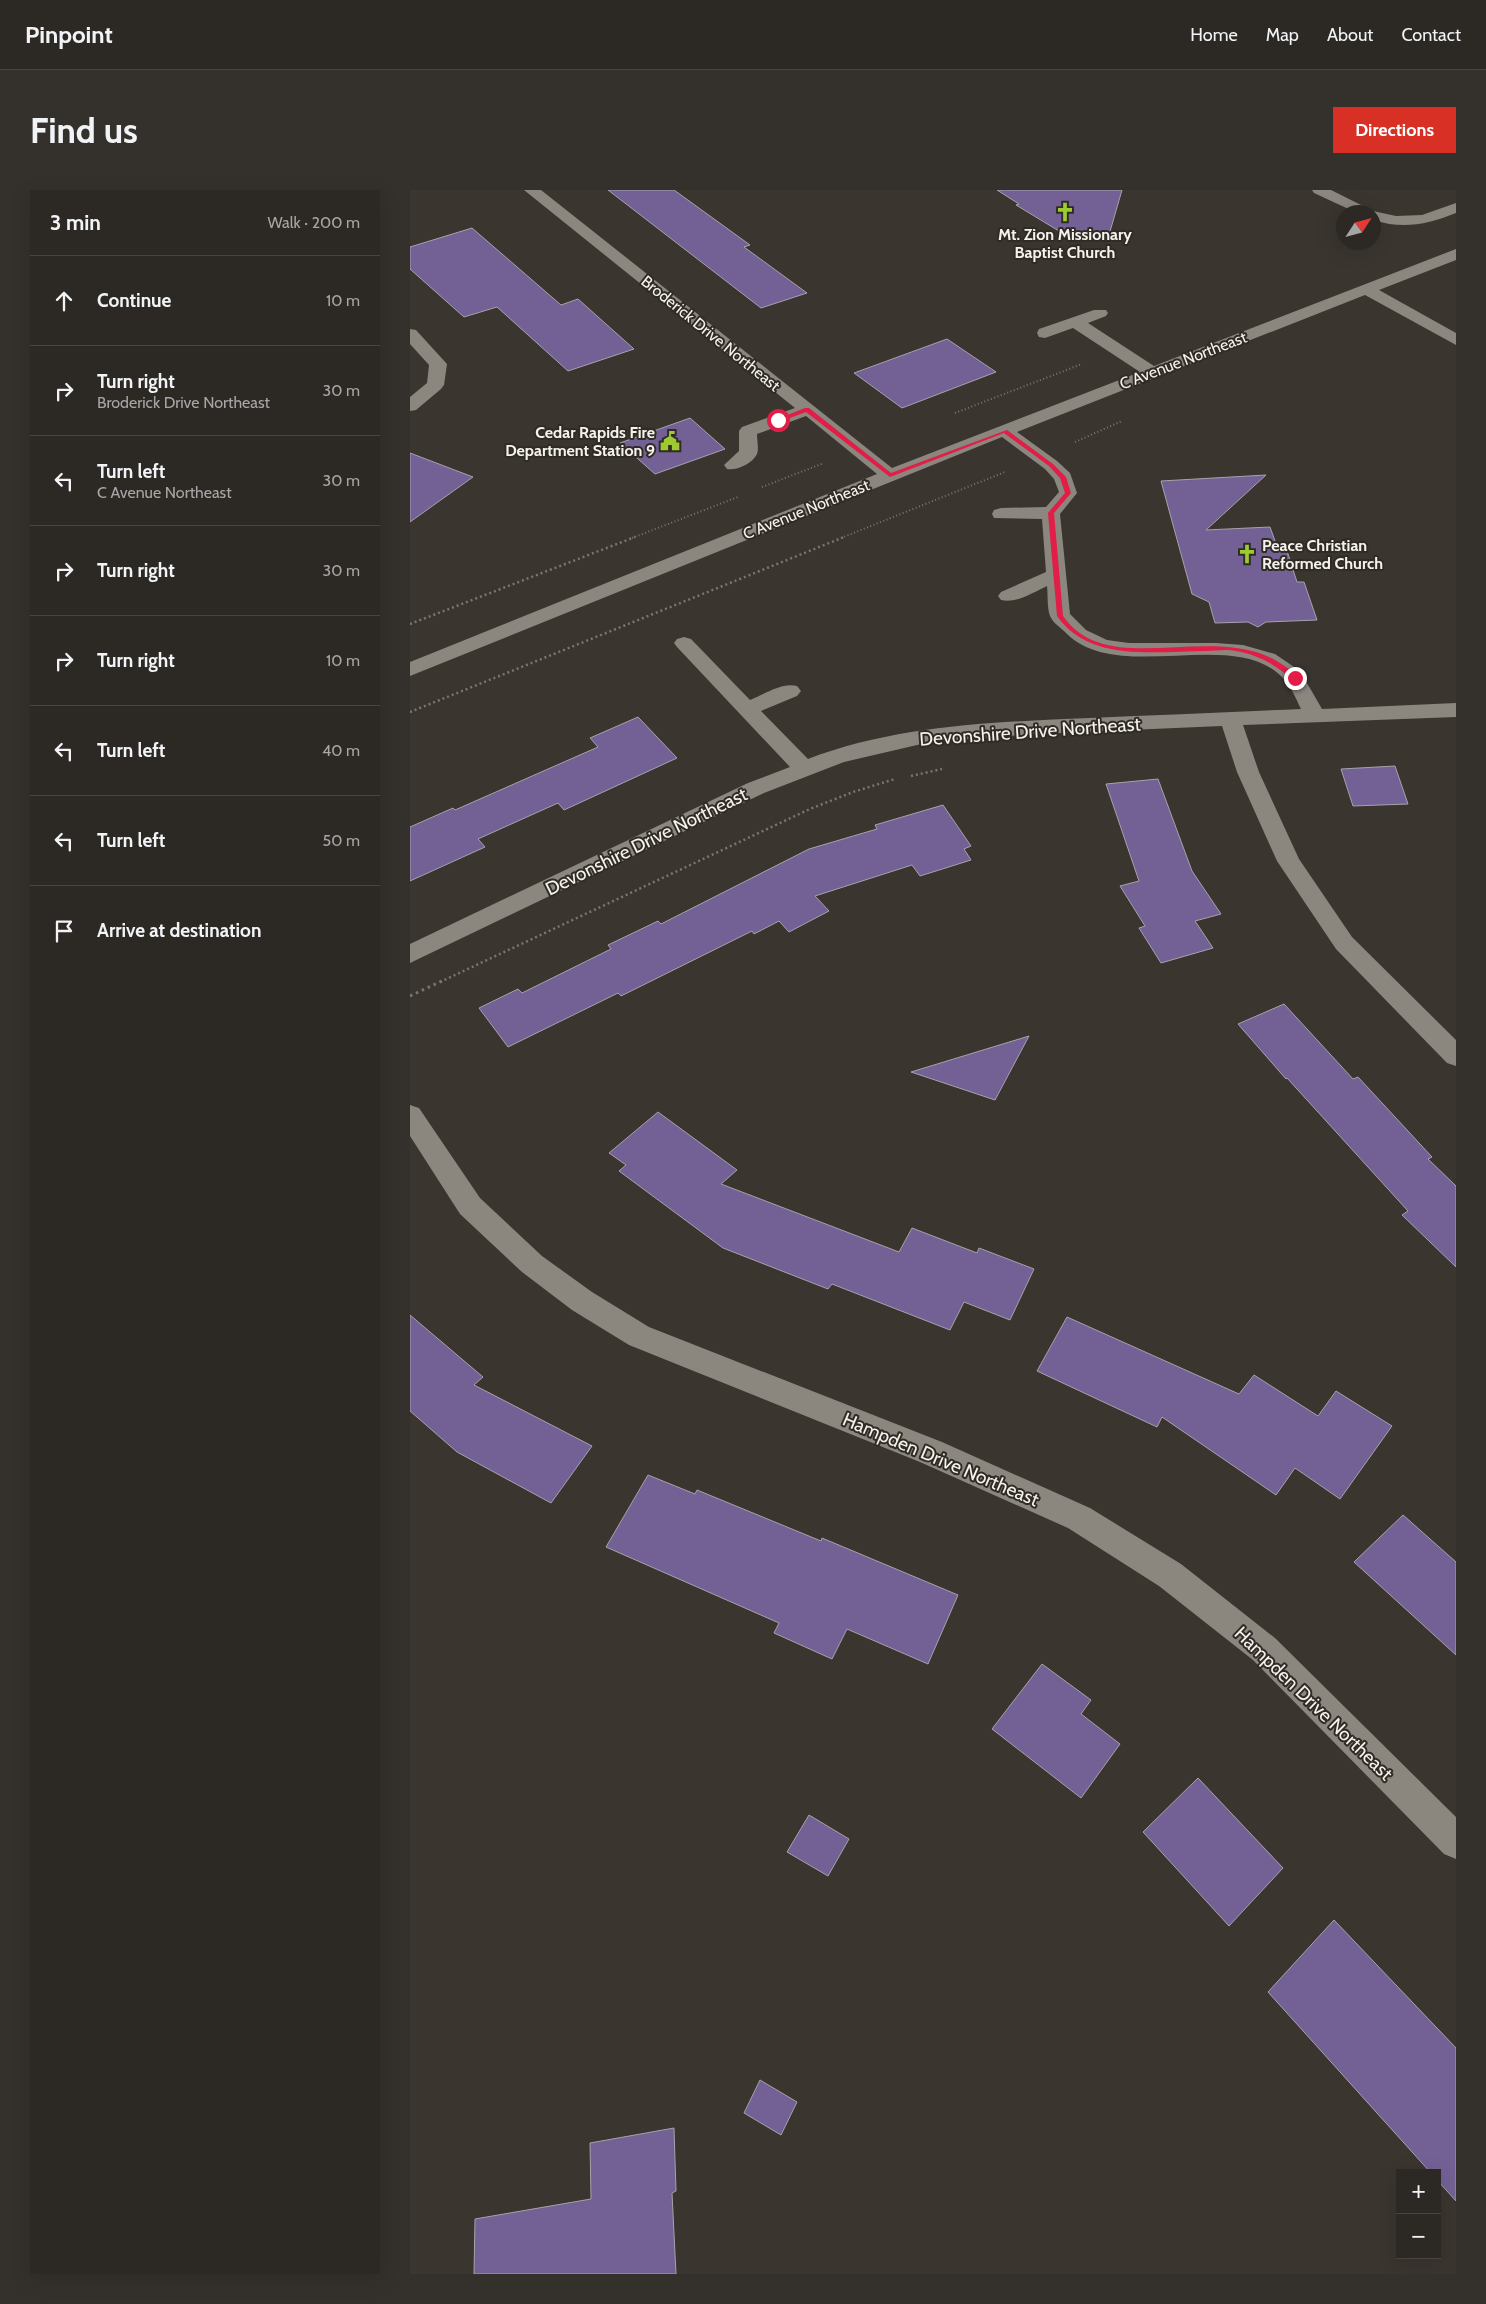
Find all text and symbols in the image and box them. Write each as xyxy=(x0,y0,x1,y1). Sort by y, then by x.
text: Pinpoint xyxy=(25,20,113,49)
text: Home xyxy=(1190,24,1238,46)
text: Map xyxy=(1266,24,1299,46)
text: About xyxy=(1327,24,1373,46)
text: Contact xyxy=(1401,24,1461,46)
button: Directions xyxy=(1333,107,1456,153)
text: Find us xyxy=(30,109,138,152)
church icon: Mt. Zion Missionary Baptist Church xyxy=(1054,201,1076,223)
north arrow xyxy=(1336,205,1381,250)
text: 3 min xyxy=(50,210,101,235)
text: Walk · 200 m xyxy=(268,213,360,232)
place label: Mt. Zion Missionary Baptist Church xyxy=(998,225,1132,262)
street label: Broderick Drive Northeast xyxy=(637,272,784,396)
icon: ahead xyxy=(50,287,78,315)
text: Continue xyxy=(97,289,171,312)
text: 10 m xyxy=(326,291,360,310)
street label: C Avenue Northeast xyxy=(1117,327,1250,393)
text: Turn right xyxy=(97,370,175,393)
icon: right xyxy=(50,377,78,405)
text: 30 m xyxy=(323,381,360,400)
text: Broderick Drive Northeast xyxy=(97,393,270,412)
route start xyxy=(767,409,790,432)
place label: Cedar Rapids Fire Department Station 9 xyxy=(505,423,655,460)
public building icon: Cedar Rapids Fire Department Station 9 xyxy=(659,430,681,452)
text: Turn left xyxy=(97,460,165,483)
icon: left xyxy=(50,467,78,495)
text: 30 m xyxy=(323,471,360,490)
street label: C Avenue Northeast xyxy=(740,475,873,543)
text: C Avenue Northeast xyxy=(97,483,232,502)
place label: Peace Christian Reformed Church xyxy=(1262,536,1383,573)
church icon: Peace Christian Reformed Church xyxy=(1236,543,1258,565)
icon: right xyxy=(50,557,78,585)
text: Turn right xyxy=(97,559,175,582)
text: 30 m xyxy=(323,561,360,580)
icon: right xyxy=(50,647,78,675)
text: Turn right xyxy=(97,649,175,672)
text: 10 m xyxy=(326,651,360,670)
route end xyxy=(1284,667,1307,690)
street label: Devonshire Drive Northeast xyxy=(919,712,1142,751)
icon: left xyxy=(50,737,78,765)
text: Turn left xyxy=(97,739,165,762)
text: 40 m xyxy=(322,741,360,760)
street label: Devonshire Drive Northeast xyxy=(541,782,751,900)
icon: left xyxy=(50,827,78,855)
text: Turn left xyxy=(97,829,165,852)
text: 50 m xyxy=(323,831,360,850)
icon: arrive xyxy=(50,917,78,945)
text: Arrive at destination xyxy=(97,919,261,942)
street label: Hampden Drive Northeast xyxy=(839,1408,1043,1512)
street label: Hampden Drive Northeast xyxy=(1230,1622,1398,1785)
map controls xyxy=(1396,2169,1441,2259)
button: + xyxy=(1396,2169,1441,2214)
button: − xyxy=(1396,2214,1441,2259)

